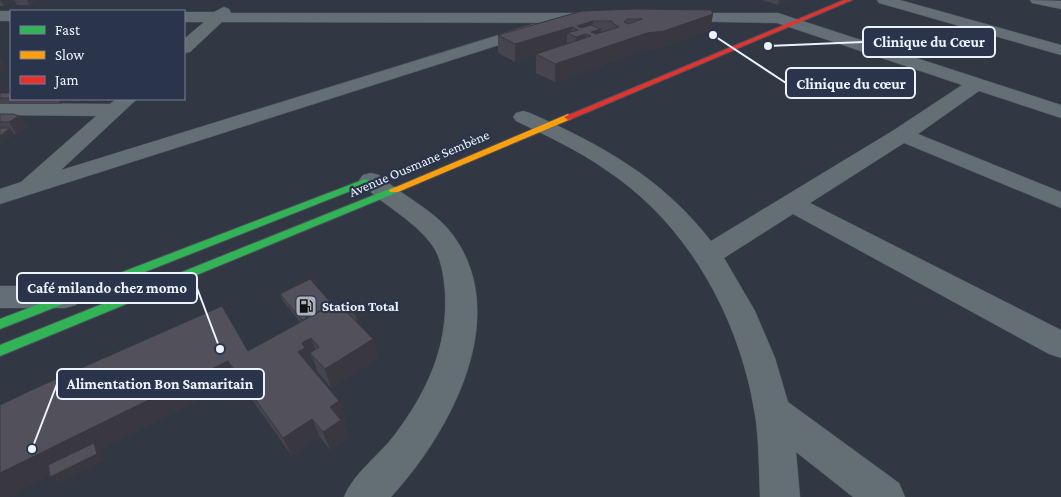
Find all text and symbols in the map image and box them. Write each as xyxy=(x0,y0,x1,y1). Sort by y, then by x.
legend xyxy=(10,10,185,100)
text: Fast xyxy=(55,22,81,38)
callout: Clinique du Cœur xyxy=(863,27,995,57)
text: Clinique du Cœur xyxy=(873,34,985,50)
text: Slow xyxy=(55,47,85,63)
callout: Clinique du cœur xyxy=(786,68,915,98)
text: Jam xyxy=(53,72,78,89)
text: Clinique du cœur xyxy=(796,76,906,92)
street label: Avenue Ousmane Sembène xyxy=(346,126,492,200)
callout: Café milando chez momo xyxy=(17,273,197,303)
text: Café milando chez momo xyxy=(27,280,187,296)
fuel station icon: Station Total xyxy=(294,294,318,318)
place label: Station Total xyxy=(322,298,399,314)
callout: Alimentation Bon Samaritain xyxy=(57,369,264,399)
text: Alimentation Bon Samaritain xyxy=(66,376,254,392)

